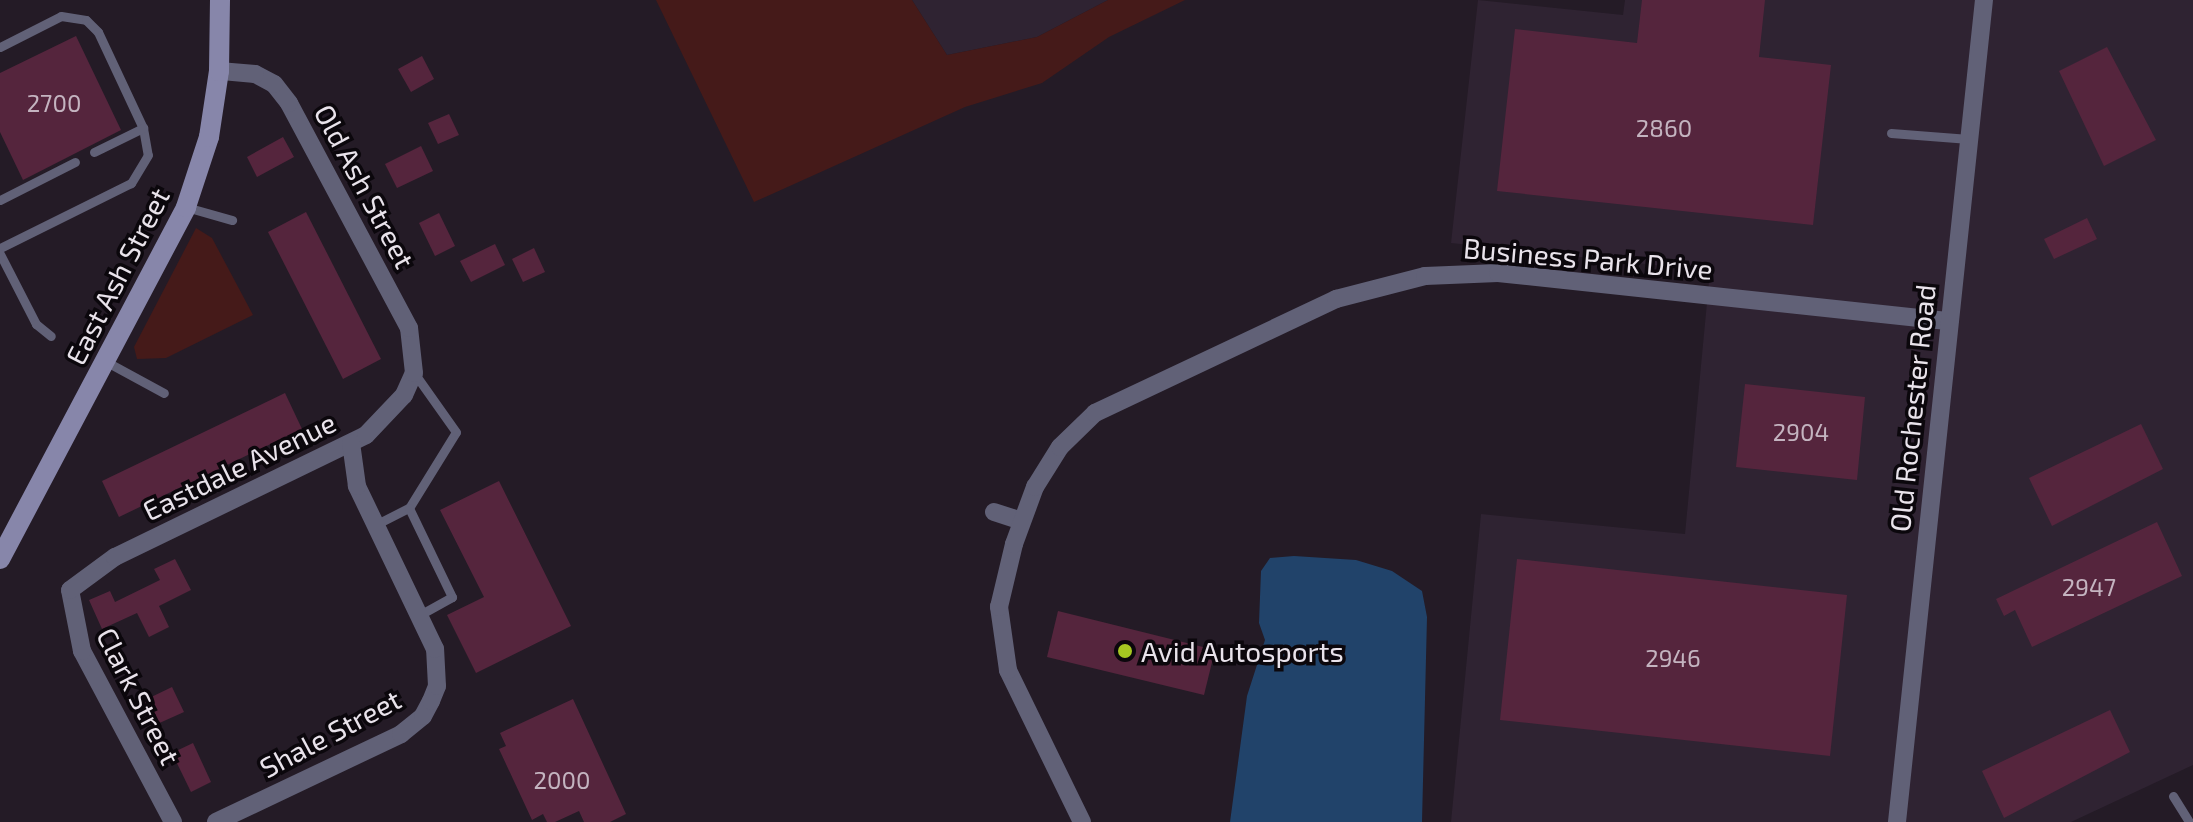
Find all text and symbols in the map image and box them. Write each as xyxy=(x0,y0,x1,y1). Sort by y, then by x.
house number: 2700 xyxy=(27,89,81,117)
street label: Old Ash Street xyxy=(308,98,422,274)
house number: 2860 xyxy=(1636,114,1692,142)
street label: East Ash Street xyxy=(58,182,176,370)
street label: Business Park Drive xyxy=(1462,230,1714,286)
street label: Old Rochester Road xyxy=(1882,282,1942,534)
street label: Eastdale Avenue xyxy=(137,405,341,527)
house number: 2904 xyxy=(1773,418,1829,446)
house number: 2947 xyxy=(2062,573,2116,601)
street label: Clark Street xyxy=(90,622,188,770)
place label: Avid Autosports xyxy=(1141,634,1344,668)
marker: Avid Autosports xyxy=(1116,642,1134,660)
house number: 2946 xyxy=(1645,644,1701,672)
street label: Shale Street xyxy=(254,682,406,784)
house number: 2000 xyxy=(534,766,590,794)

